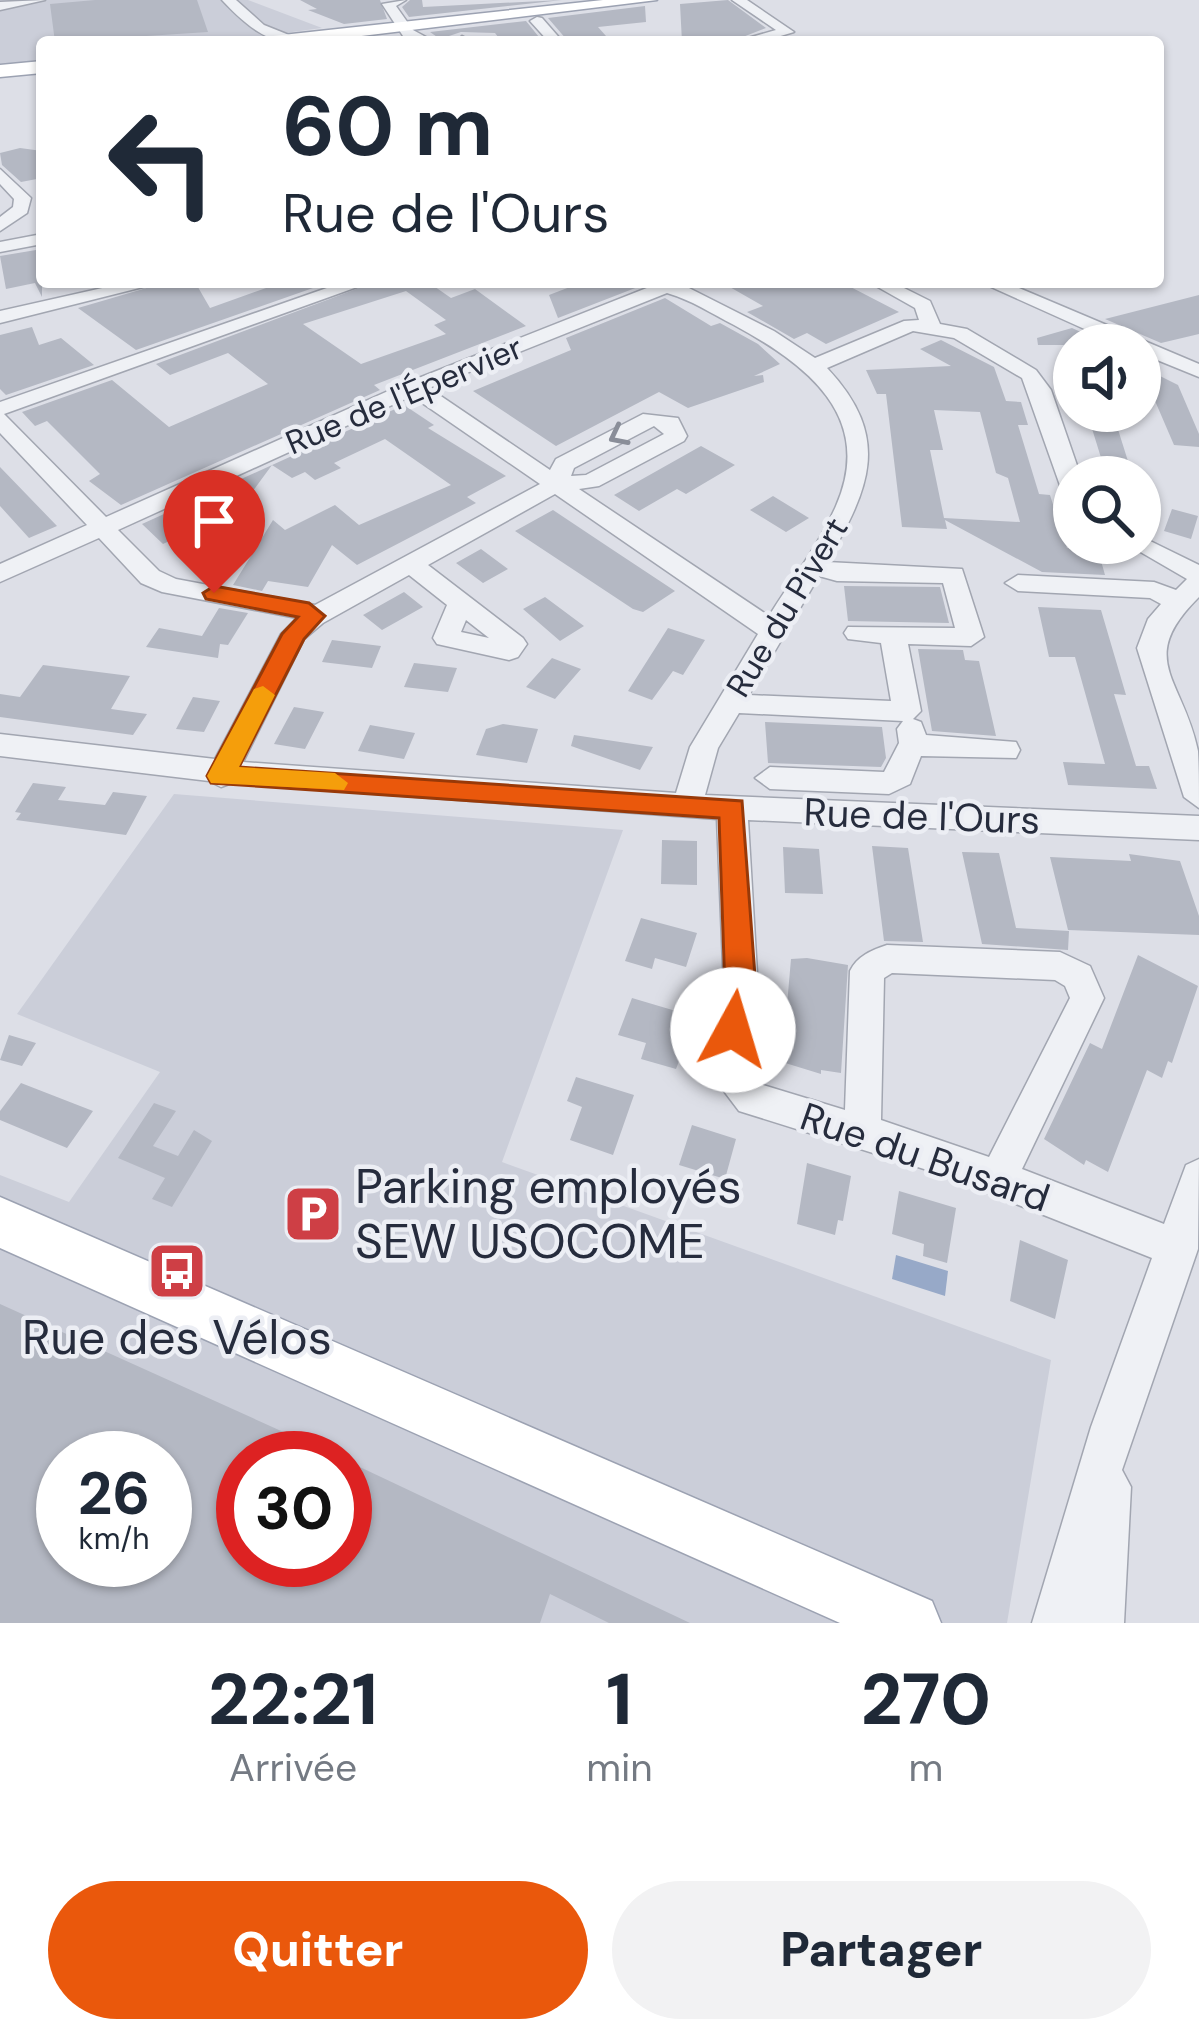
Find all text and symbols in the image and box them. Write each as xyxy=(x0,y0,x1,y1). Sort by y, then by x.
text: 60 m xyxy=(282,72,493,181)
icon: left xyxy=(84,84,240,240)
text: Rue de l'Ours xyxy=(282,178,609,249)
map controls xyxy=(1053,324,1161,564)
button: sound xyxy=(1053,324,1161,432)
street label: Rue de l'Épervier xyxy=(279,326,529,464)
one-way arrow xyxy=(610,422,631,445)
button: search xyxy=(1053,456,1161,564)
pin xyxy=(163,470,265,593)
icon: arrive xyxy=(181,488,247,554)
street label: Rue du Pivert xyxy=(717,509,857,705)
street label: Rue de l'Ours xyxy=(803,786,1041,846)
position arrow xyxy=(670,967,796,1093)
street label: Rue du Busard xyxy=(794,1091,1056,1223)
place label: Parking employés SEW USOCOME xyxy=(355,1155,742,1273)
parking icon: Parking employés SEW USOCOME xyxy=(282,1183,344,1245)
bus stop icon: Rue des Vélos xyxy=(146,1240,208,1302)
place label: Rue des Vélos xyxy=(22,1306,332,1369)
speed limit sign: 30 xyxy=(216,1431,372,1587)
text: 26 xyxy=(78,1454,150,1533)
text: km/h xyxy=(79,1519,149,1558)
text: 22:21 xyxy=(208,1653,378,1746)
text: 1 xyxy=(606,1653,633,1746)
text: 270 xyxy=(861,1653,991,1746)
text: Arrivée xyxy=(229,1742,357,1793)
text: min xyxy=(586,1742,653,1793)
text: m xyxy=(908,1742,943,1793)
button: Quitter xyxy=(48,1881,588,2019)
button: Partager xyxy=(612,1881,1151,2019)

